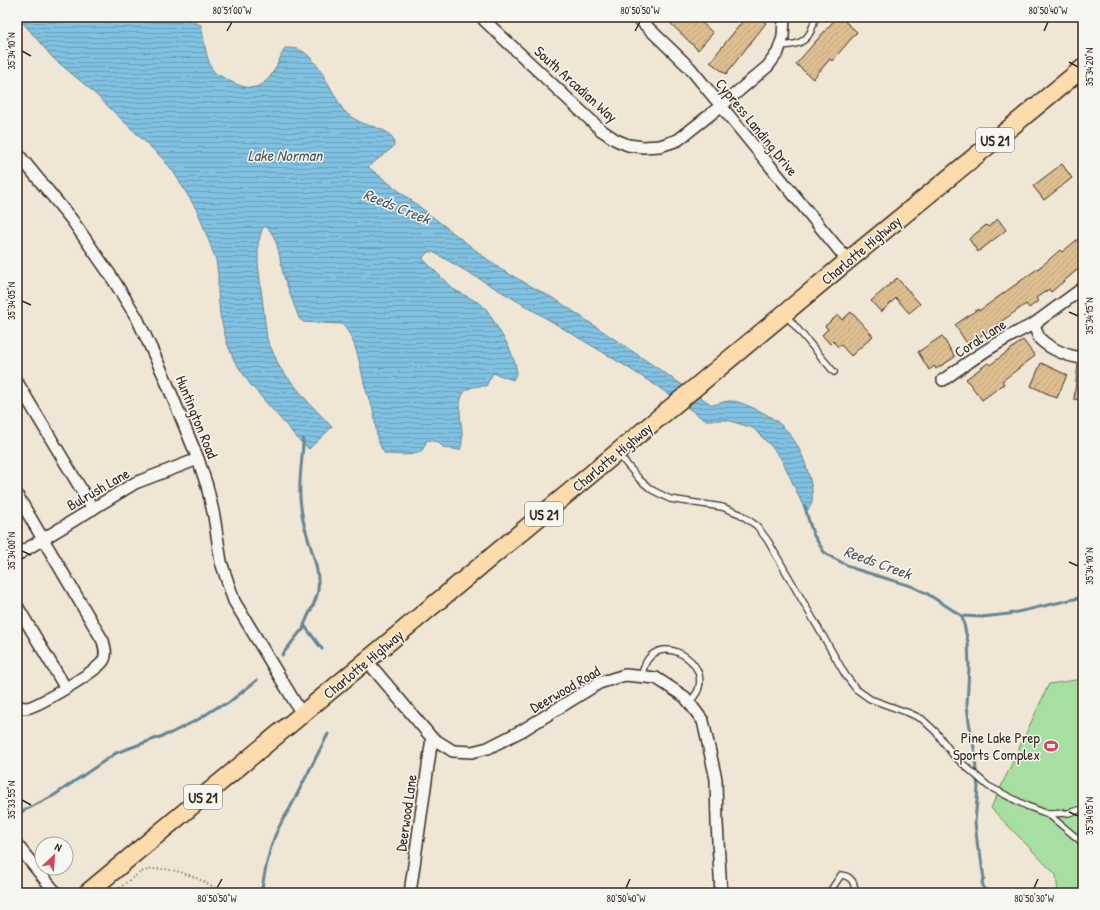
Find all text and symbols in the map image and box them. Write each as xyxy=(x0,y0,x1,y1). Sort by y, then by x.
text: 80°51'00"W xyxy=(213,4,252,17)
text: 80°50'50"W xyxy=(620,4,661,17)
text: 80°50'40"W xyxy=(1029,4,1068,17)
text: 35°34'10"N xyxy=(5,32,18,70)
street label: South Arcadian Way xyxy=(530,41,622,127)
text: 35°34'20"N xyxy=(1083,48,1096,86)
street label: Cypress Landing Drive xyxy=(711,74,803,180)
road number: US 21 xyxy=(976,128,1014,152)
water label: Lake Norman xyxy=(248,144,324,166)
water label: Reeds Creek xyxy=(360,183,435,230)
street label: Charlotte Highway xyxy=(817,210,905,290)
text: 35°34'05"N xyxy=(5,282,18,320)
text: 35°34'15"N xyxy=(1083,297,1096,335)
street label: Coral Lane xyxy=(950,314,1010,362)
street label: Huntington Road xyxy=(171,372,223,462)
street label: Charlotte Highway xyxy=(568,417,656,497)
street label: Bulrush Lane xyxy=(63,463,133,515)
road number: US 21 xyxy=(525,502,563,526)
text: 35°34'00"N xyxy=(5,532,18,570)
water label: Reeds Creek xyxy=(841,540,916,585)
text: 35°34'10"N xyxy=(1083,547,1096,585)
street label: Charlotte Highway xyxy=(319,624,407,704)
street label: Deerwood Road xyxy=(526,660,604,718)
place label: Pine Lake Prep Sports Complex xyxy=(953,727,1041,765)
sports icon: Pine Lake Prep Sports Complex xyxy=(1043,738,1059,754)
street label: Deerwood Lane xyxy=(390,773,422,853)
text: 35°33'55"N xyxy=(5,781,18,819)
road number: US 21 xyxy=(184,785,222,809)
text: 35°34'05"N xyxy=(1083,797,1096,835)
north arrow xyxy=(34,836,74,876)
text: N xyxy=(53,839,64,855)
text: 80°50'50"W xyxy=(197,892,238,905)
text: 80°50'40"W xyxy=(607,892,646,905)
text: 80°50'30"W xyxy=(1014,892,1055,905)

